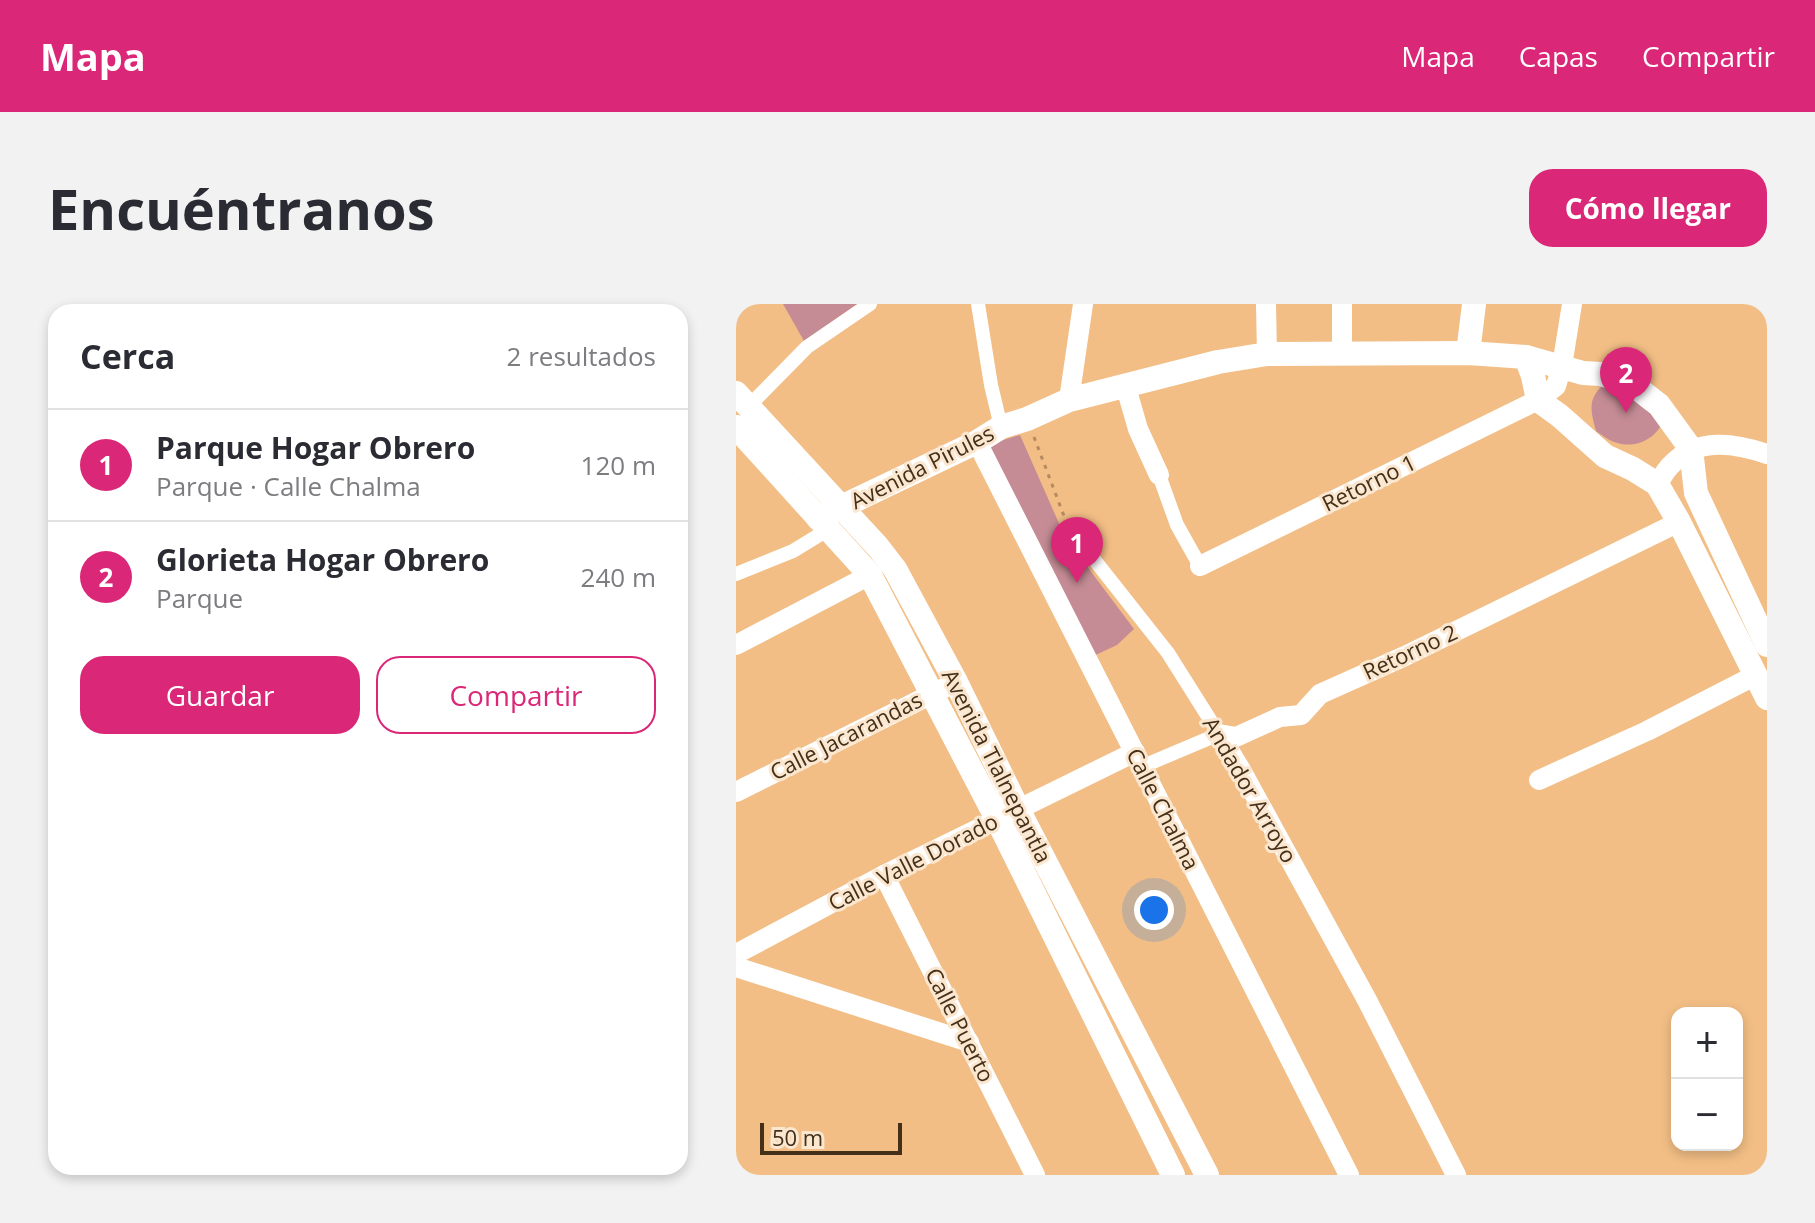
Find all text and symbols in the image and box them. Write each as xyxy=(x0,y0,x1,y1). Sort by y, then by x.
text: Mapa xyxy=(40,30,146,82)
text: Mapa xyxy=(1401,37,1475,75)
text: Capas xyxy=(1519,37,1598,75)
text: Compartir xyxy=(1642,37,1775,75)
button: Cómo llegar xyxy=(1529,169,1767,247)
text: Encuéntranos xyxy=(48,170,435,246)
text: Cerca xyxy=(80,333,175,379)
text: 2 resultados xyxy=(507,338,656,374)
pin: 2 xyxy=(1600,347,1652,413)
street label: Avenida Pirules xyxy=(845,417,998,515)
text: Parque Hogar Obrero xyxy=(156,427,475,468)
street label: Retorno 1 xyxy=(1317,446,1421,518)
text: 1 xyxy=(99,447,113,483)
text: 120 m xyxy=(581,447,656,483)
text: Parque · Calle Chalma xyxy=(156,468,421,504)
pin: 1 xyxy=(1051,517,1103,583)
text: Glorieta Hogar Obrero xyxy=(156,539,489,580)
text: 2 xyxy=(99,559,113,595)
text: 240 m xyxy=(581,559,656,595)
text: Parque xyxy=(156,580,243,616)
street label: Retorno 2 xyxy=(1357,616,1462,686)
button: Guardar xyxy=(80,656,360,734)
button: Compartir xyxy=(376,656,656,734)
street label: Avenida Tlalnepantla xyxy=(936,663,1060,868)
street label: Calle Jacarandas xyxy=(764,684,927,786)
street label: Andador Arroyo xyxy=(1197,711,1305,868)
street label: Calle Chalma xyxy=(1120,742,1207,875)
street label: Calle Valle Dorado xyxy=(822,805,1003,917)
your location xyxy=(1134,890,1174,930)
street label: Calle Puerto xyxy=(919,962,1002,1087)
map controls xyxy=(1671,1007,1743,1151)
button: + xyxy=(1671,1007,1743,1079)
button: − xyxy=(1671,1079,1743,1151)
scale bar xyxy=(760,1119,902,1155)
text: 50 m xyxy=(772,1122,823,1152)

